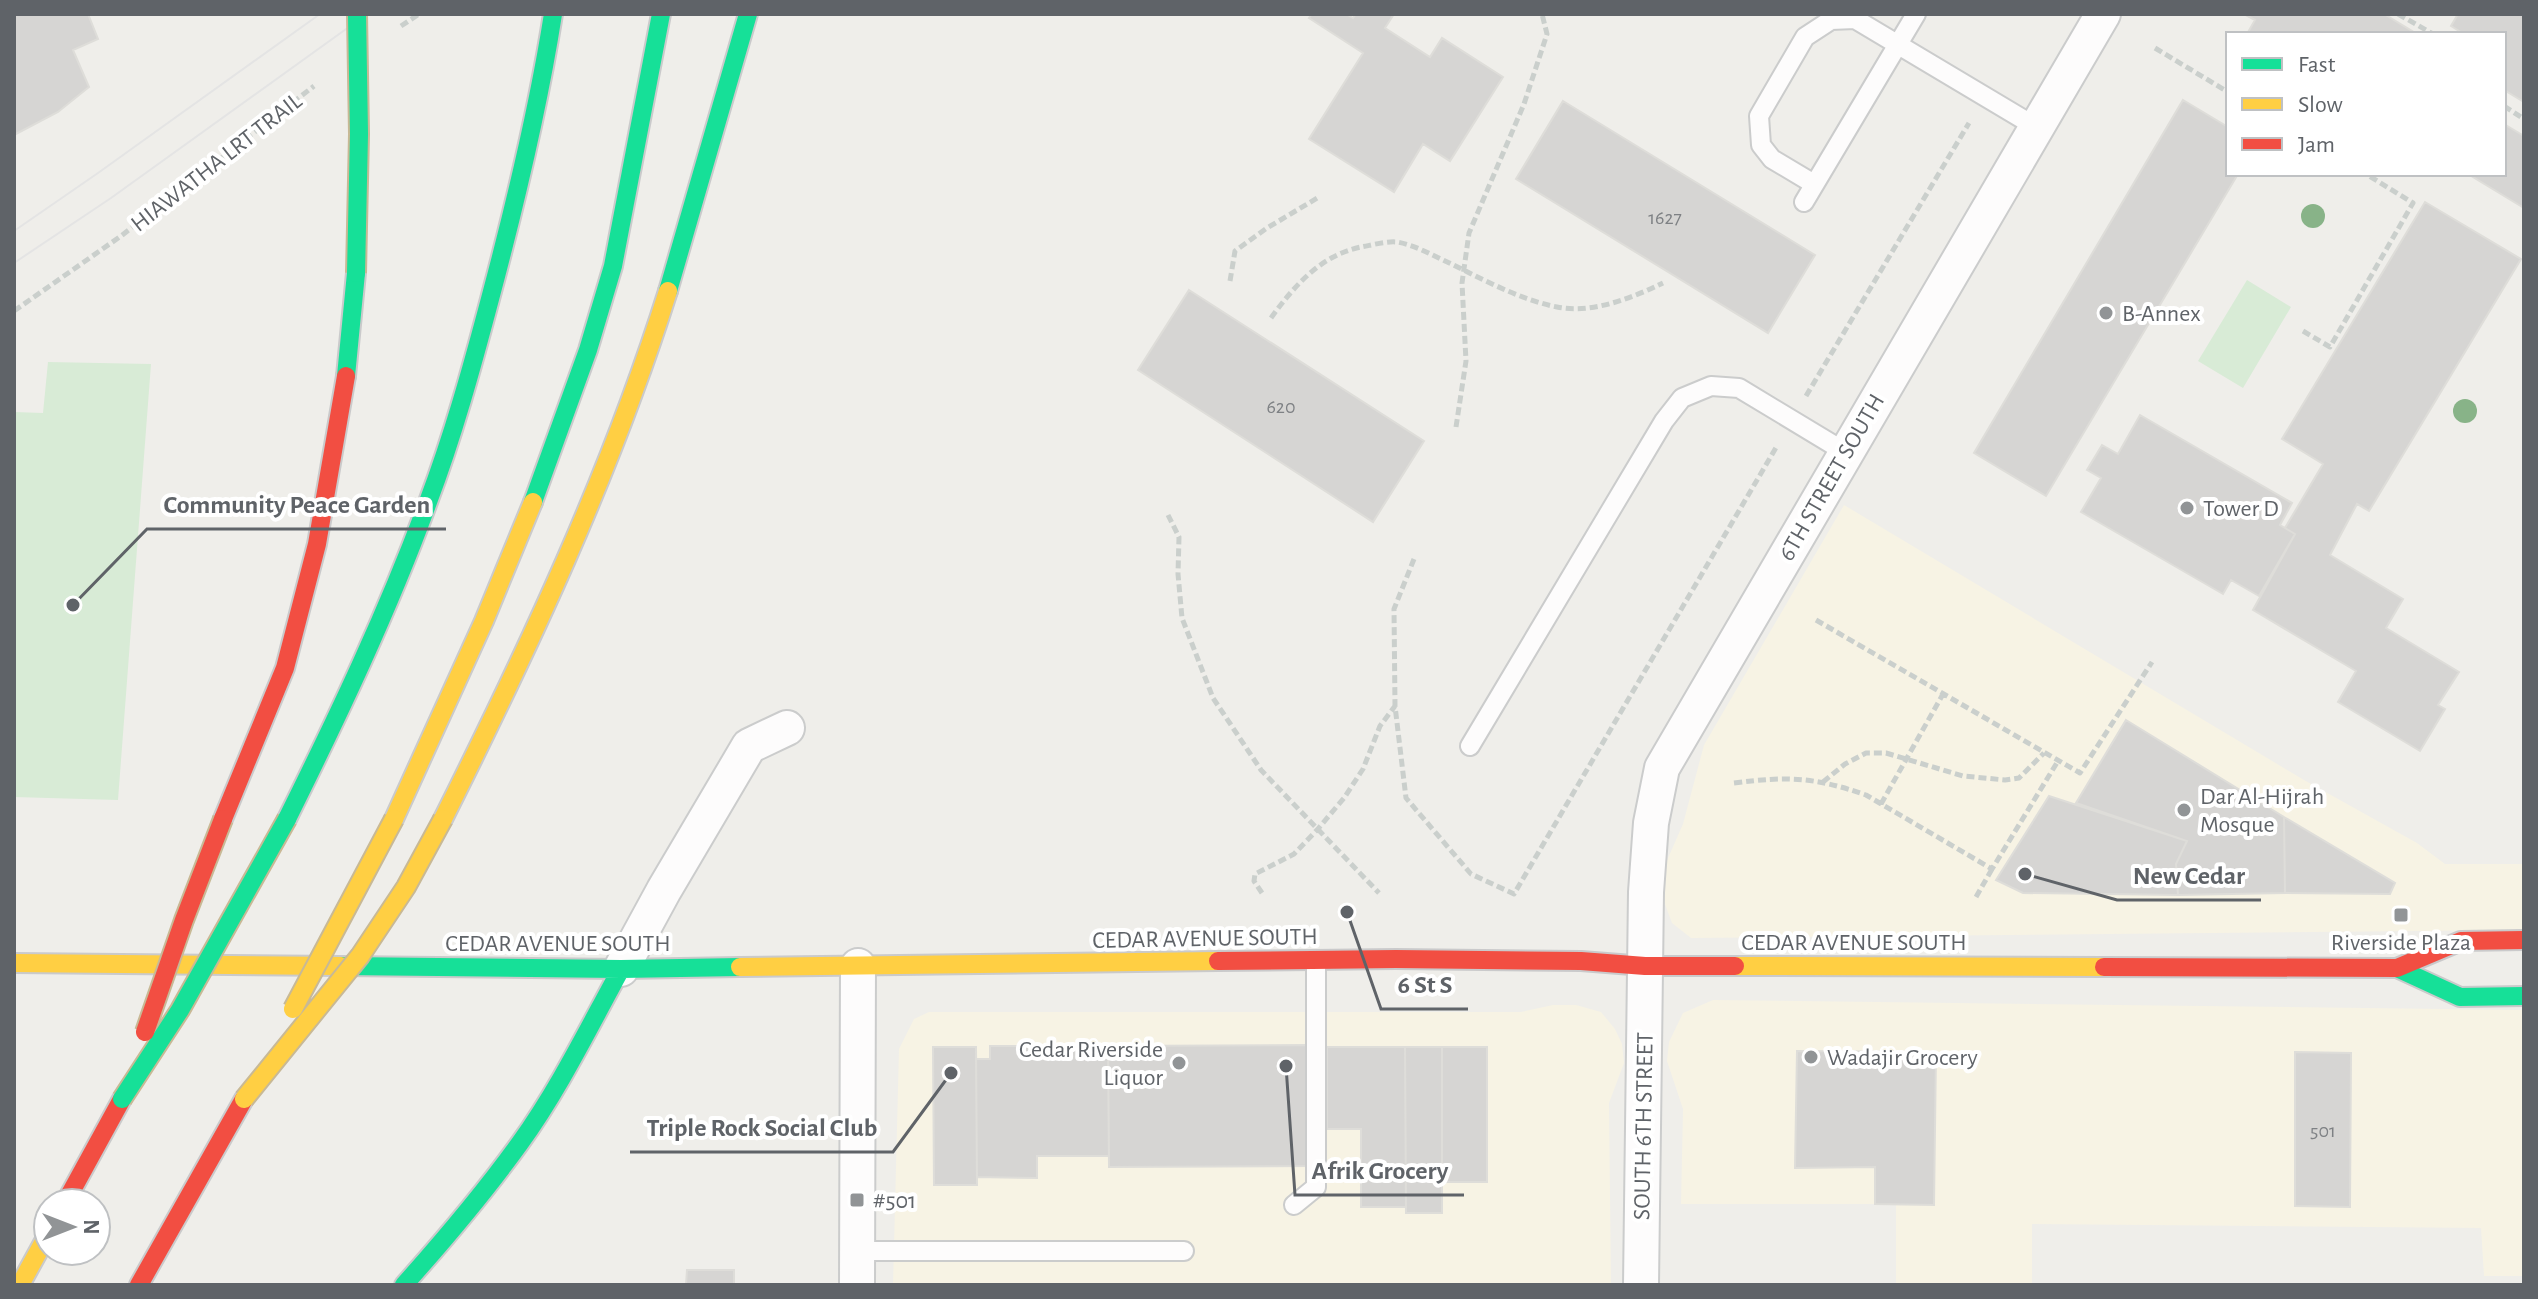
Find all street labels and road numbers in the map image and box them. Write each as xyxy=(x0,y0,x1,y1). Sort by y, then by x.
street label: HIAWATHA LRT TRAIL xyxy=(127,89,306,237)
street label: 6TH STREET SOUTH xyxy=(1774,390,1889,565)
street label: CEDAR AVENUE SOUTH xyxy=(1092,925,1318,953)
street label: CEDAR AVENUE SOUTH xyxy=(1741,931,1967,955)
street label: CEDAR AVENUE SOUTH xyxy=(445,932,671,956)
street label: SOUTH 6TH STREET xyxy=(1630,1032,1658,1220)

